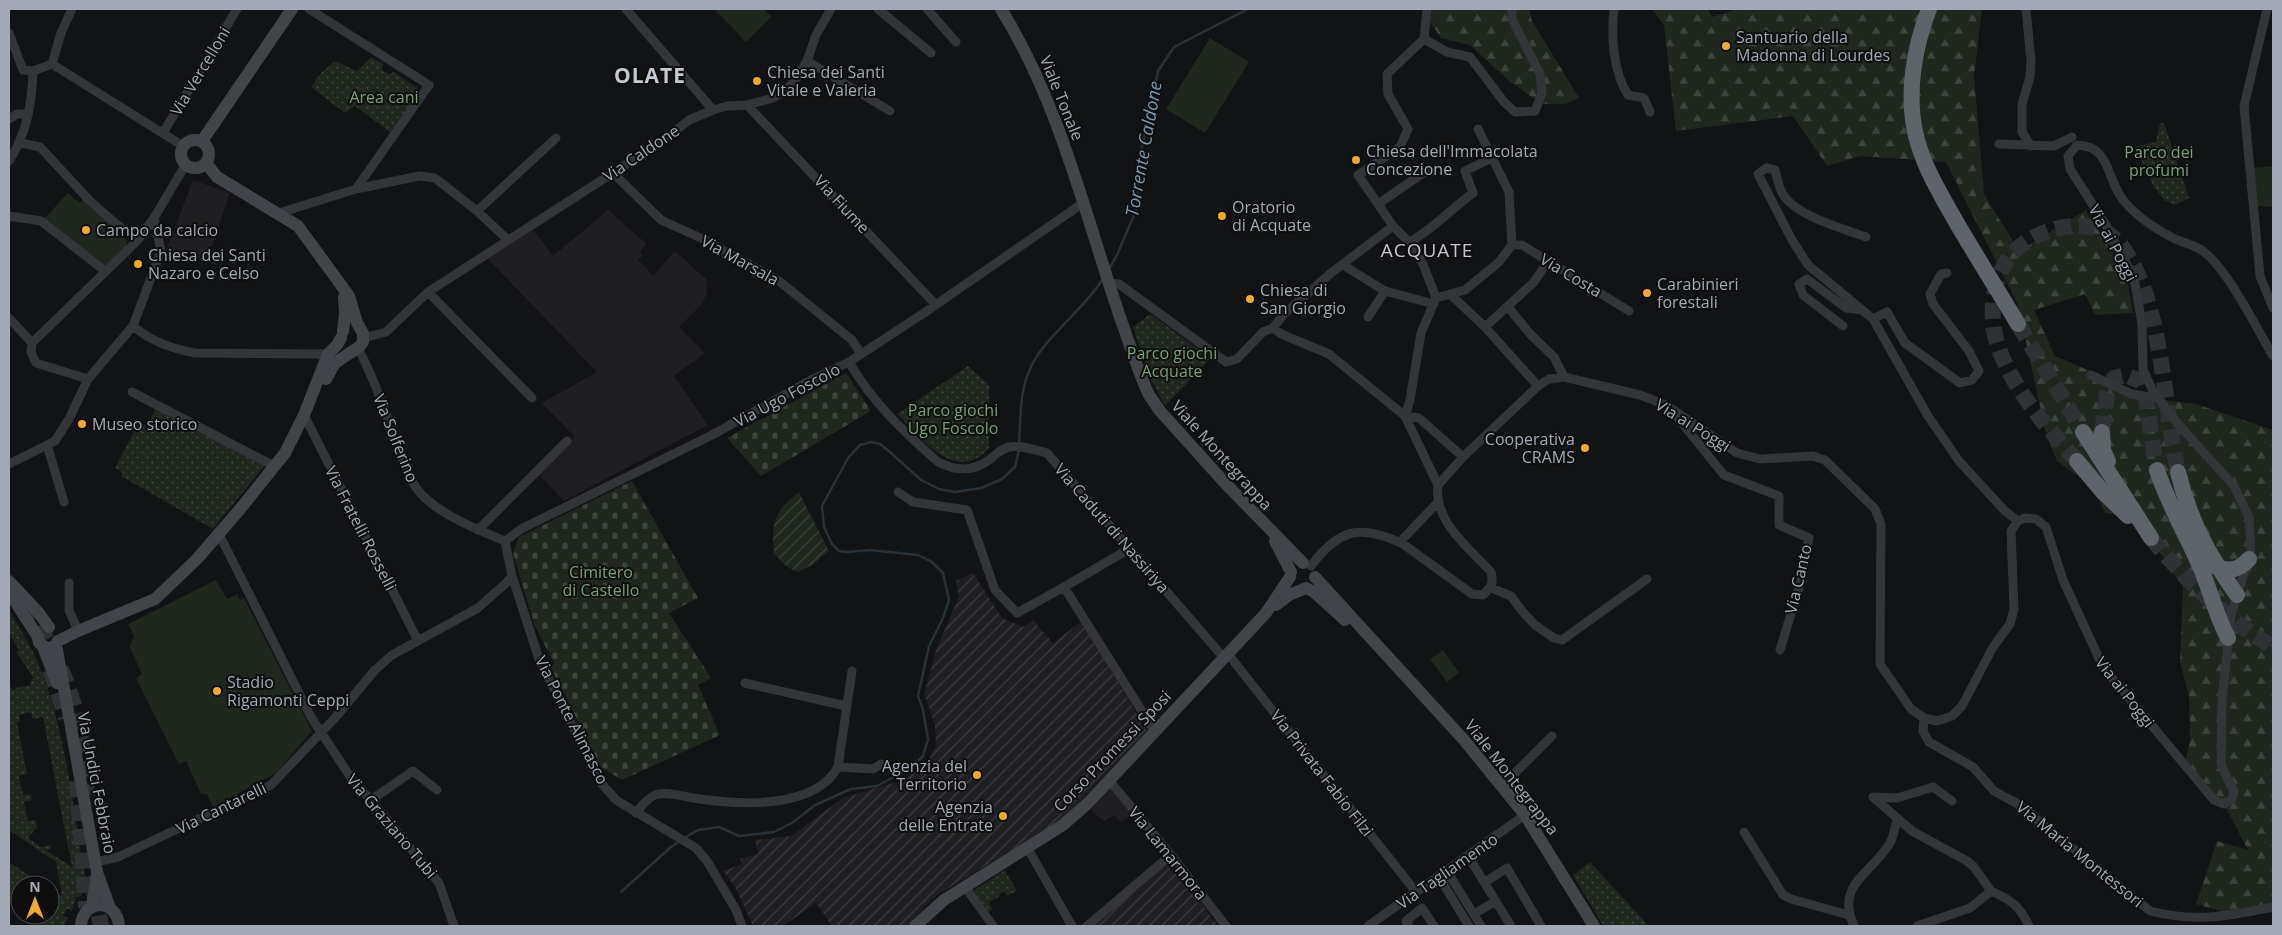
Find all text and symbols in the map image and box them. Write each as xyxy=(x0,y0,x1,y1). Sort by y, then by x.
street label: Via Vercelloni xyxy=(165,23,235,119)
place label: Santuario della Madonna di Lourdes xyxy=(1736,26,1890,66)
marker: Santuario della Madonna di Lourdes xyxy=(1720,40,1732,52)
street label: Viale Tonale xyxy=(1035,52,1089,144)
district label: OLATE xyxy=(614,61,686,89)
place label: Chiesa dei Santi Vitale e Valeria xyxy=(767,61,885,101)
marker: Chiesa dei Santi Vitale e Valeria xyxy=(751,75,763,87)
water label: Torrente Caldone xyxy=(1119,79,1167,219)
park label: Area cani xyxy=(349,86,419,108)
street label: Via Caldone xyxy=(598,119,684,187)
place label: Chiesa dell'Immacolata Concezione xyxy=(1366,140,1538,180)
park label: Parco dei profumi xyxy=(2124,141,2194,181)
marker: Chiesa dell'Immacolata Concezione xyxy=(1350,154,1362,166)
street label: Via Fiume xyxy=(809,170,875,238)
place label: Oratorio di Acquate xyxy=(1232,196,1311,236)
street label: Via ai Poggi xyxy=(2083,201,2143,285)
marker: Oratorio di Acquate xyxy=(1216,210,1228,222)
place label: Campo da calcio xyxy=(96,219,218,241)
marker: Campo da calcio xyxy=(80,224,92,236)
street label: Via Marsala xyxy=(697,230,783,290)
district label: ACQUATE xyxy=(1381,237,1473,263)
place label: Chiesa dei Santi Nazaro e Celso xyxy=(148,244,266,284)
street label: Via Costa xyxy=(1536,248,1606,302)
marker: Chiesa dei Santi Nazaro e Celso xyxy=(132,258,144,270)
place label: Carabinieri forestali xyxy=(1657,273,1739,313)
place label: Chiesa di San Giorgio xyxy=(1260,279,1346,319)
marker: Carabinieri forestali xyxy=(1641,287,1653,299)
marker: Chiesa di San Giorgio xyxy=(1244,293,1256,305)
park label: Parco giochi Acquate xyxy=(1127,342,1217,382)
street label: Via Ugo Foscolo xyxy=(730,358,844,432)
street label: Via Solferino xyxy=(368,391,424,485)
street label: Via ai Poggi xyxy=(1651,393,1735,457)
street label: Viale Montegrappa xyxy=(1167,395,1277,515)
park label: Parco giochi Ugo Foscolo xyxy=(908,399,998,439)
place label: Museo storico xyxy=(92,413,197,435)
marker: Museo storico xyxy=(76,418,88,430)
place label: Cooperativa CRAMS xyxy=(1485,428,1575,468)
marker: Cooperativa CRAMS xyxy=(1579,442,1591,454)
street label: Via Caduti di Nassiriya xyxy=(1050,459,1174,597)
street label: Via Fratelli Rosselli xyxy=(320,462,402,594)
street label: Via Canto xyxy=(1779,542,1817,616)
park label: Cimitero di Castello xyxy=(563,561,639,601)
street label: Via Ponte Alimasco xyxy=(530,652,614,788)
street label: Via ai Poggi xyxy=(2090,652,2160,732)
place label: Stadio Rigamonti Ceppi xyxy=(227,671,349,711)
marker: Stadio Rigamonti Ceppi xyxy=(211,685,223,697)
street label: Corso Promessi Sposi xyxy=(1048,686,1176,816)
street label: Via Privata Fabio Filzi xyxy=(1266,705,1378,841)
street label: Via Undici Febbraio xyxy=(72,710,122,856)
street label: Viale Montegrappa xyxy=(1460,715,1564,839)
place label: Agenzia del Territorio xyxy=(882,755,967,795)
street label: Via Graziano Tubi xyxy=(342,769,442,883)
marker: Agenzia del Territorio xyxy=(971,769,983,781)
street label: Via Cantarelli xyxy=(172,777,270,839)
place label: Agenzia delle Entrate xyxy=(898,796,993,836)
street label: Via Maria Montessori xyxy=(2012,796,2148,912)
street label: Via Lamarmora xyxy=(1124,802,1212,904)
marker: Agenzia delle Entrate xyxy=(997,810,1009,822)
street label: Via Tagliamento xyxy=(1392,828,1502,914)
north arrow xyxy=(10,875,60,925)
text: N xyxy=(29,877,41,896)

